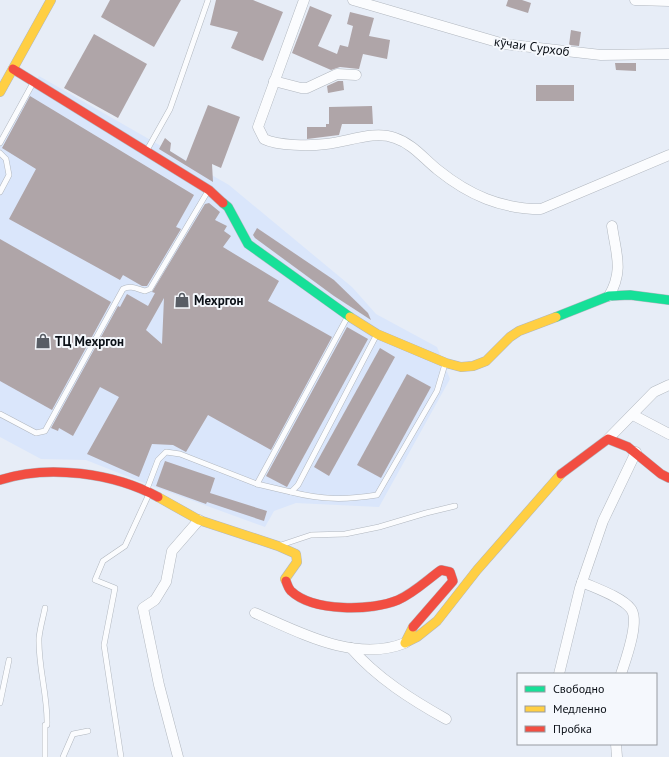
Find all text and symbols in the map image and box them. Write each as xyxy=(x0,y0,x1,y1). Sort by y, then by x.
street label: кӯчаи Сурхоб xyxy=(493,33,571,60)
shop icon: Мехргон xyxy=(173,291,191,309)
place label: Мехргон xyxy=(194,292,243,309)
shop icon: ТЦ Мехргон xyxy=(34,332,52,350)
place label: ТЦ Мехргон xyxy=(55,333,124,350)
legend xyxy=(517,673,657,745)
text: Свободно xyxy=(553,681,604,696)
text: Медленно xyxy=(553,701,607,716)
text: Пробка xyxy=(553,721,592,736)

